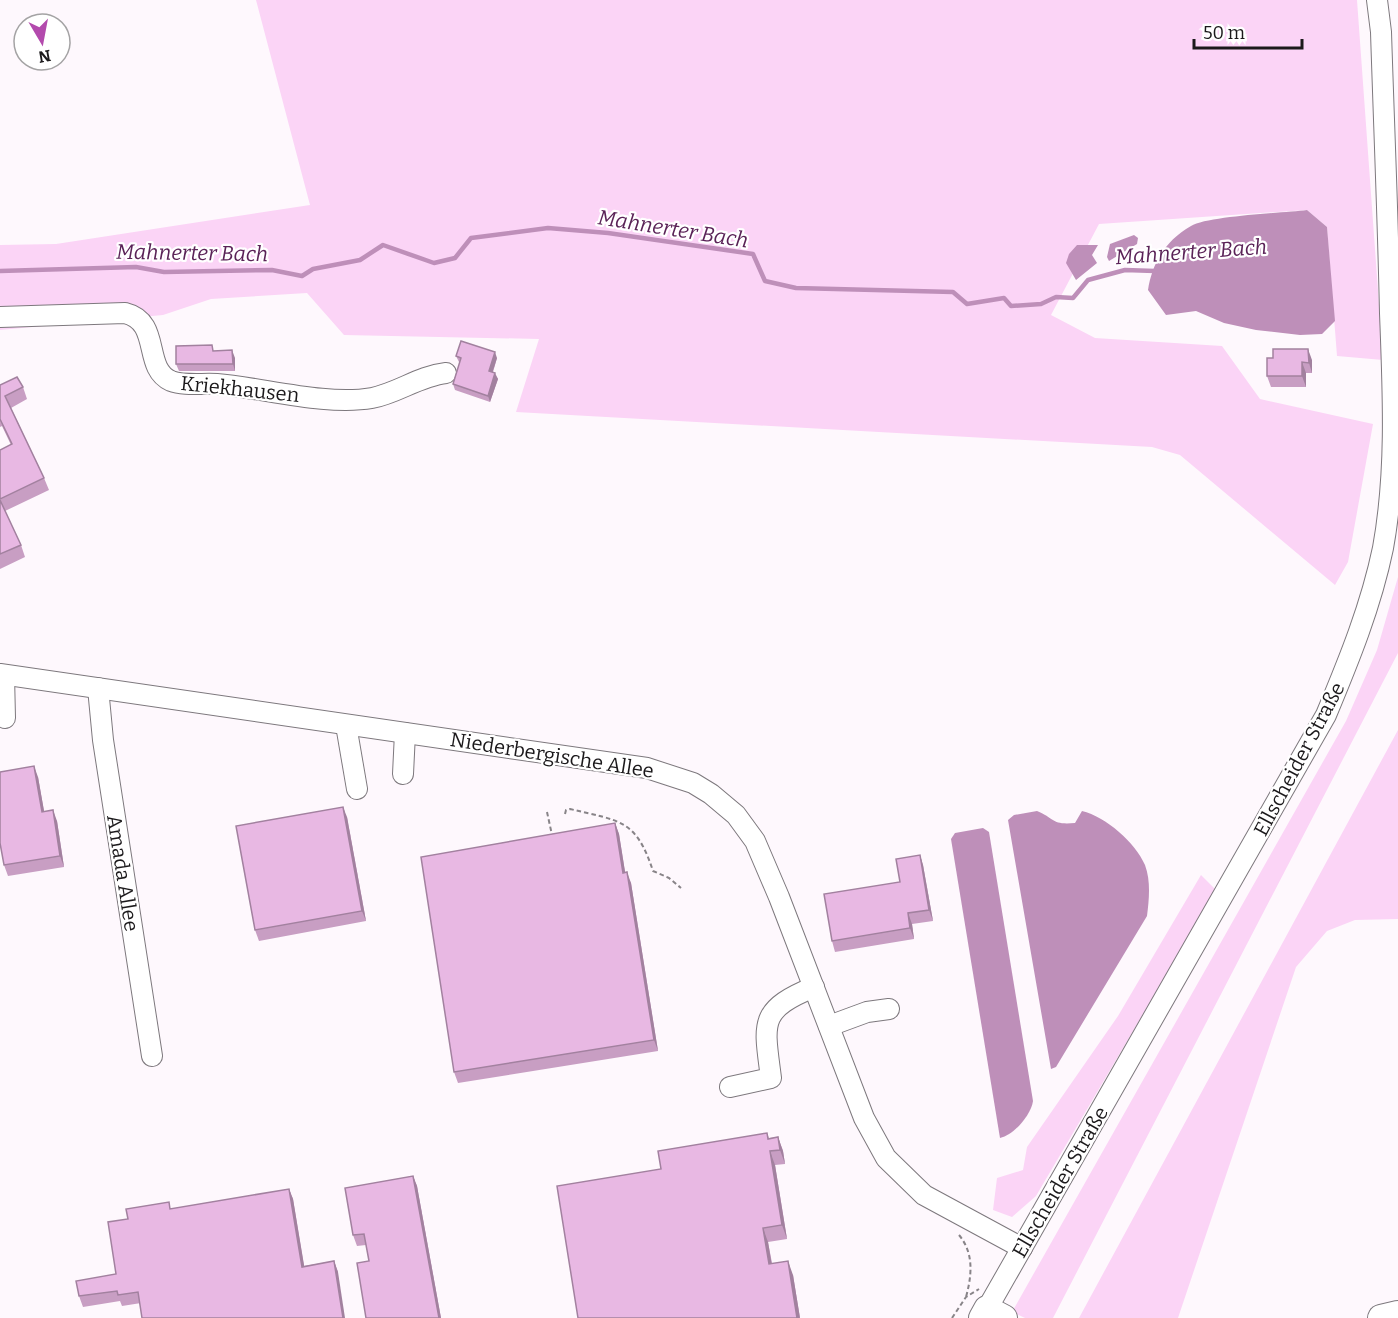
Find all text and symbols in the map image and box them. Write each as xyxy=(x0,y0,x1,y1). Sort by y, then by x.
north arrow xyxy=(12,12,72,72)
scale bar xyxy=(1194,12,1302,50)
text: 50 m xyxy=(1203,22,1245,44)
text: N xyxy=(37,46,52,67)
water label: Mahnerter Bach xyxy=(596,204,750,254)
water label: Mahnerter Bach xyxy=(1114,234,1268,270)
water label: Mahnerter Bach xyxy=(116,239,268,267)
street label: Kriekhausen xyxy=(179,371,301,407)
street label: Ellscheider Straße xyxy=(1248,678,1350,840)
street label: Niederbergische Allee xyxy=(448,727,656,783)
street label: Amada Allee xyxy=(102,813,144,933)
street label: Ellscheider Straße xyxy=(1007,1102,1113,1262)

